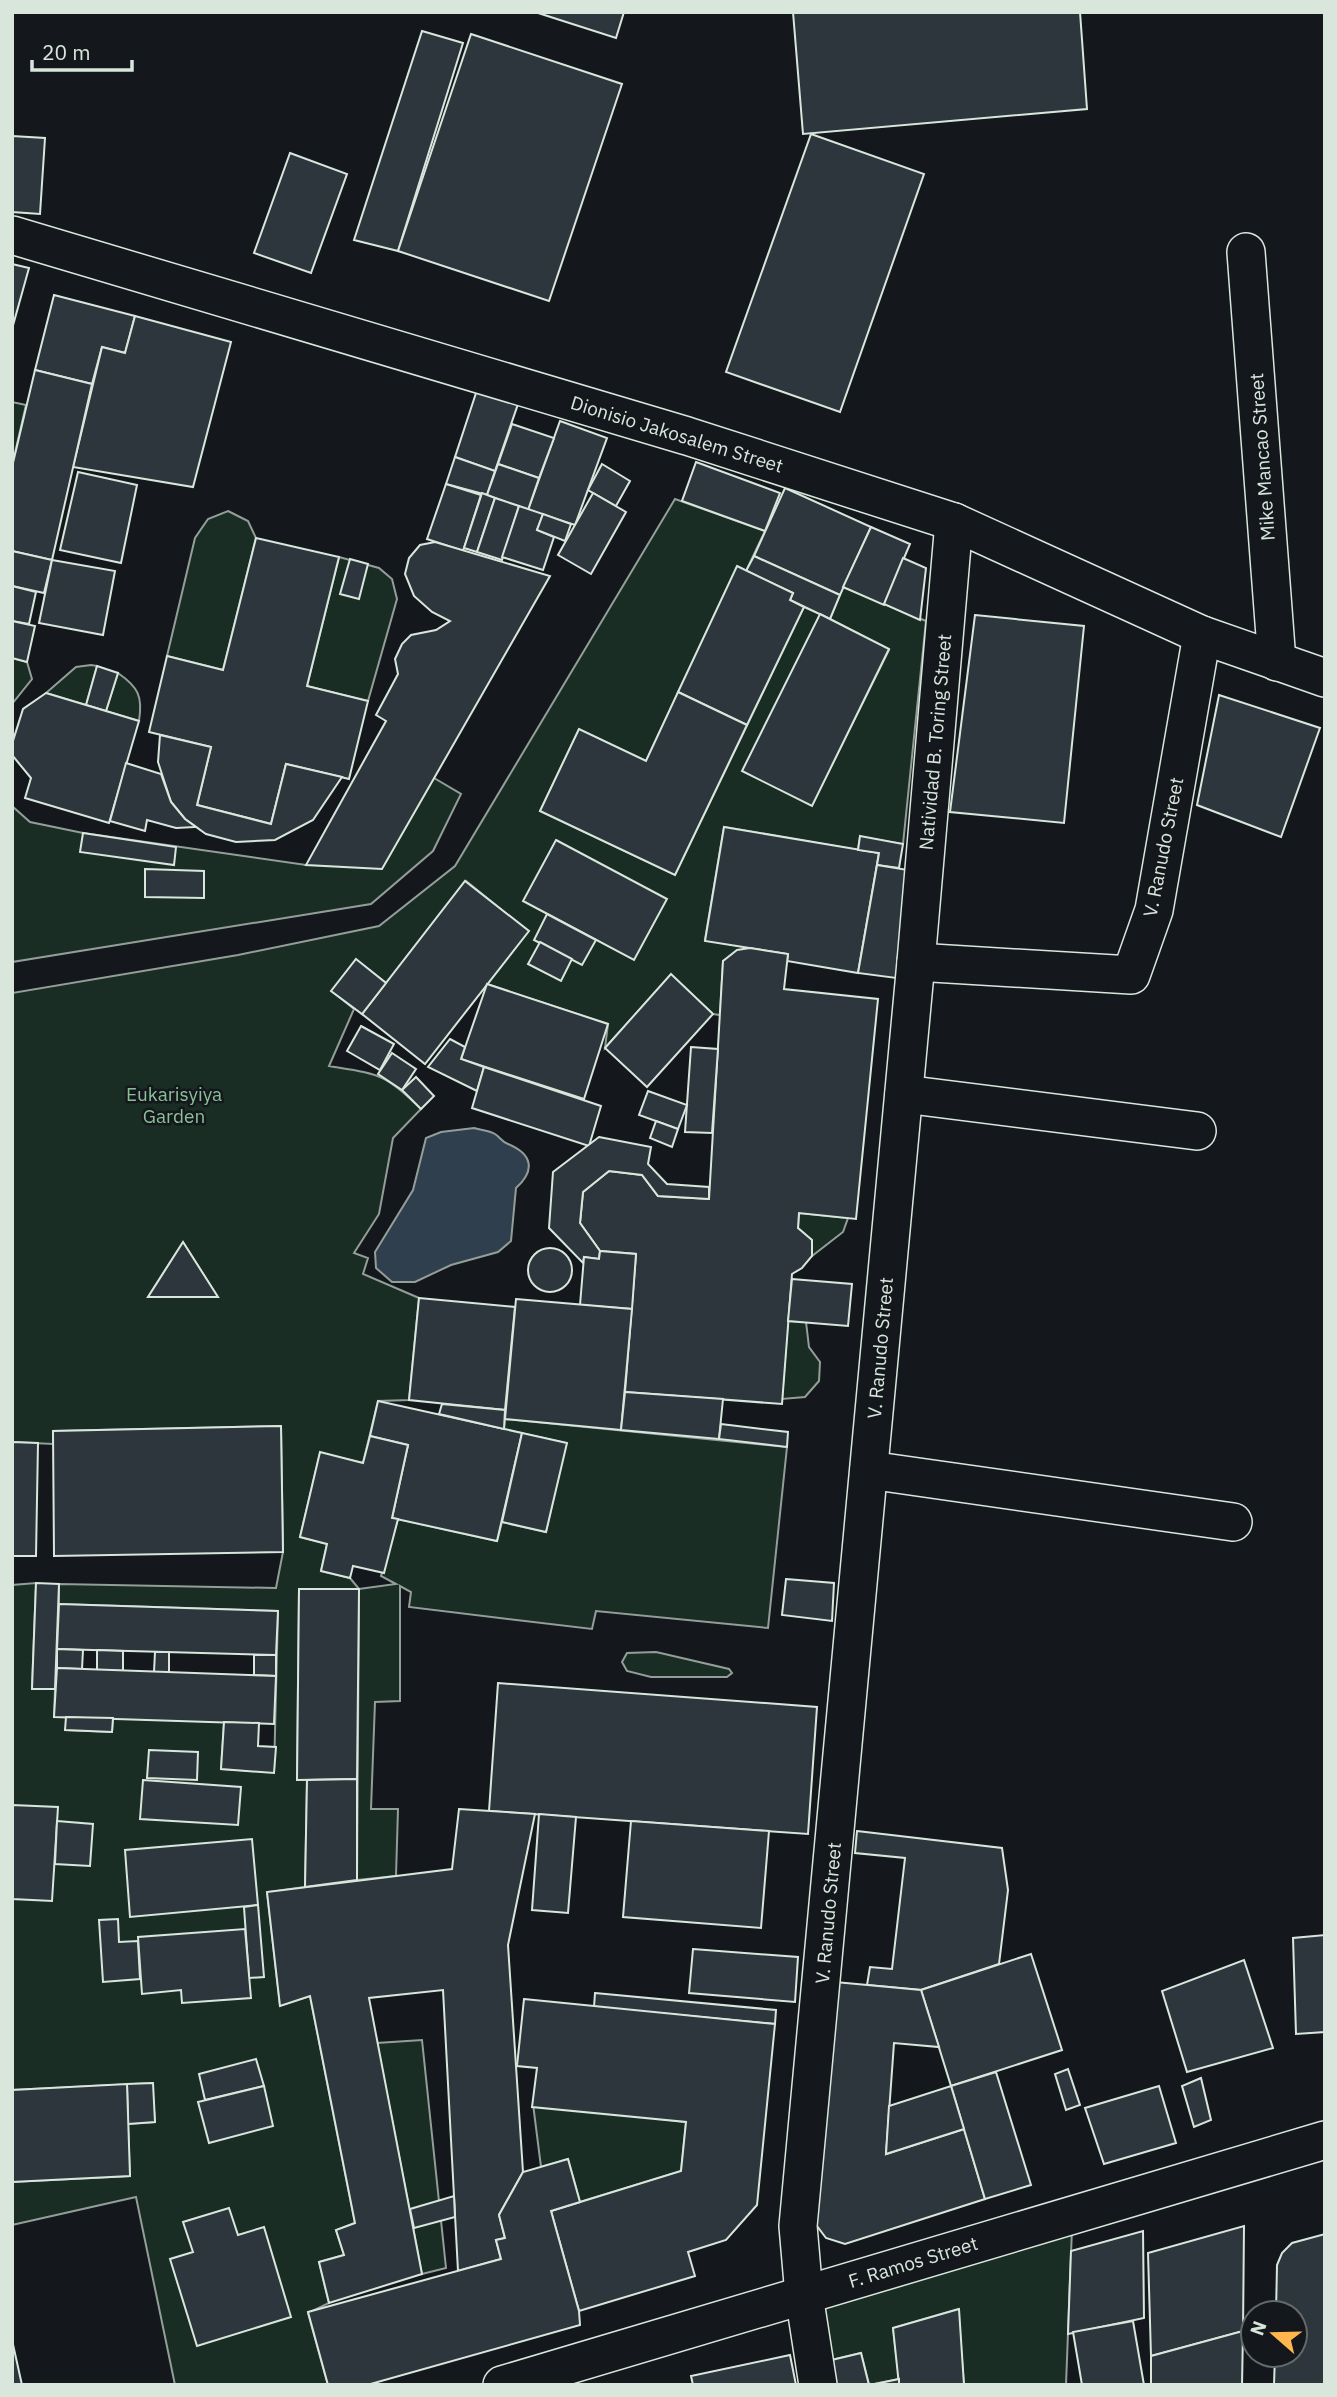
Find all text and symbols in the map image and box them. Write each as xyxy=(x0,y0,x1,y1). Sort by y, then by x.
scale bar xyxy=(32,28,131,72)
text: 20 m xyxy=(42,38,91,66)
street label: Mike Mancao Street xyxy=(1244,372,1280,542)
street label: Dionisio Jakosalem Street xyxy=(568,390,786,478)
street label: Natividad B. Toring Street xyxy=(914,633,956,851)
street label: V. Ranudo Street xyxy=(1138,775,1188,919)
park label: Eukarisyiya Garden xyxy=(126,1082,222,1128)
street label: V. Ranudo Street xyxy=(862,1276,898,1420)
street label: V. Ranudo Street xyxy=(810,1841,846,1985)
street label: F. Ramos Street xyxy=(845,2231,981,2293)
north arrow xyxy=(1239,2299,1309,2369)
text: N xyxy=(1244,2318,1272,2339)

